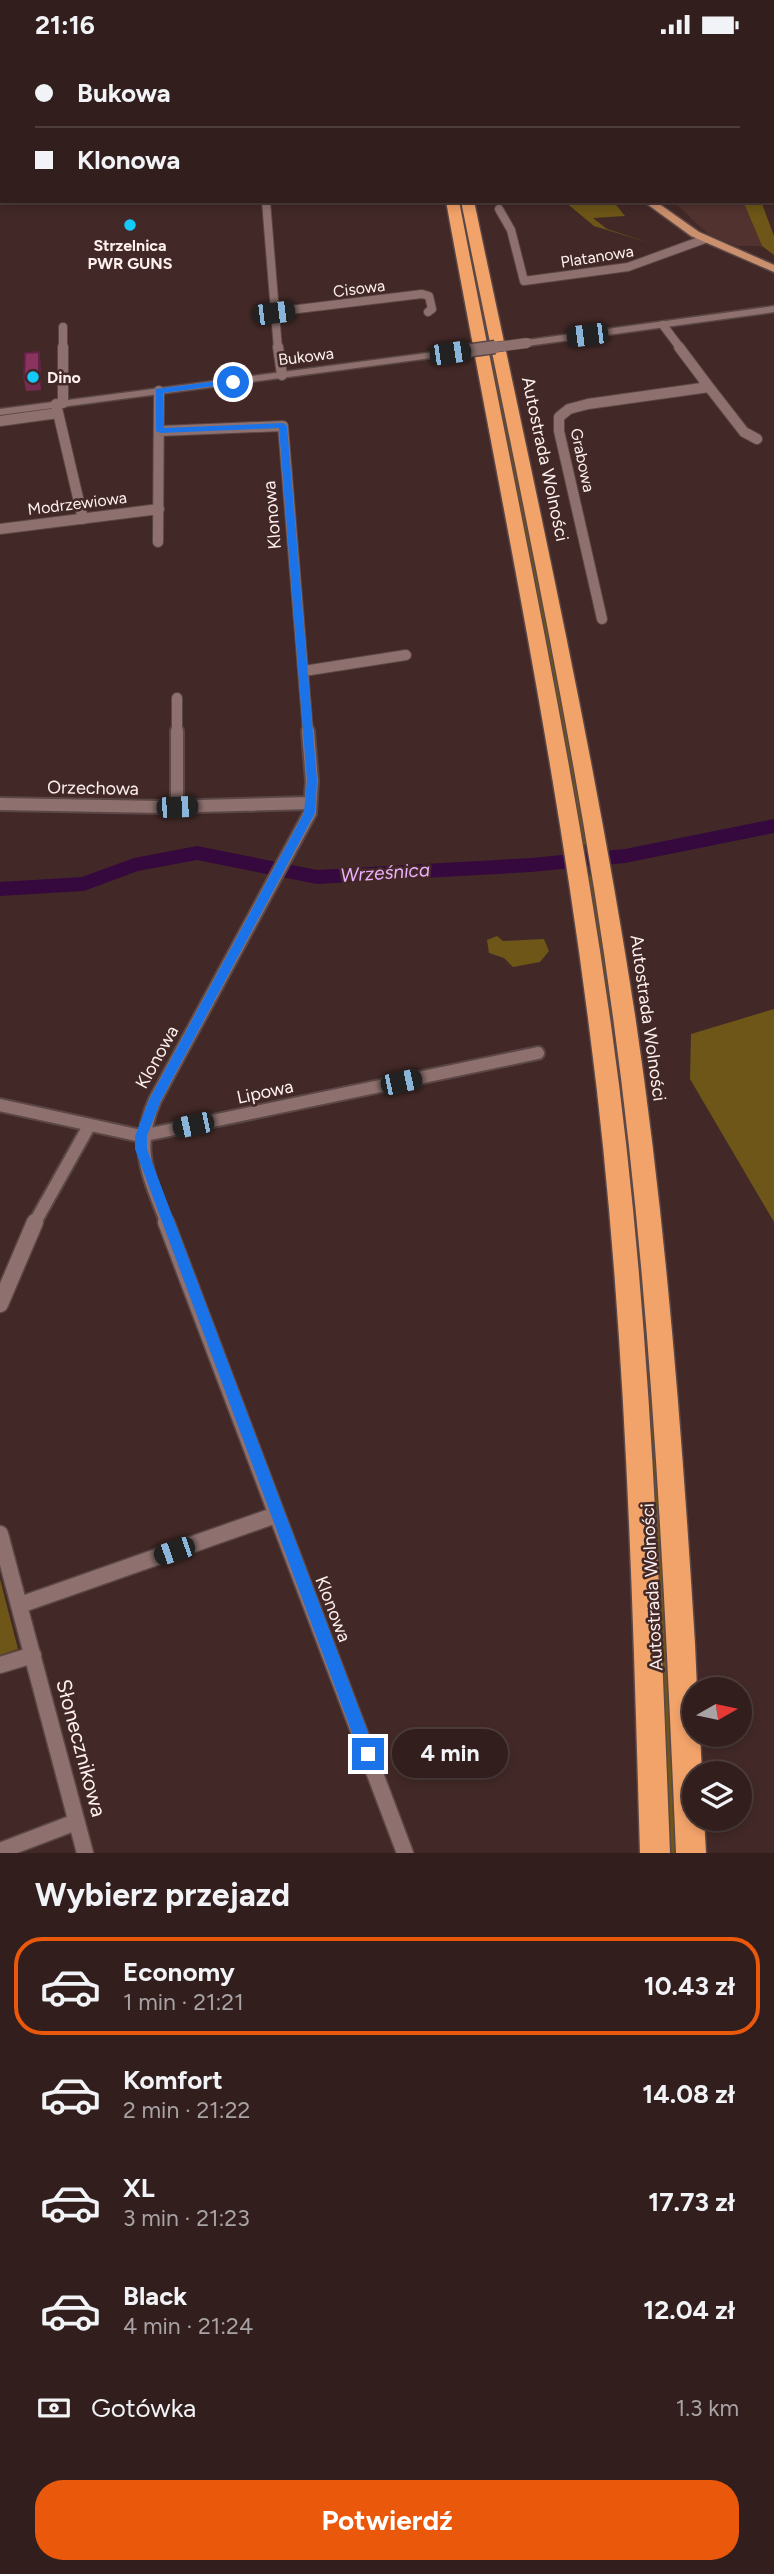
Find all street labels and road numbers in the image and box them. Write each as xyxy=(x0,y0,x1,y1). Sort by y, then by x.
street label: Platanowa xyxy=(559,241,635,272)
street label: Cisowa xyxy=(332,276,386,301)
street label: Bukowa xyxy=(277,344,335,369)
street label: Autostrada Wolności xyxy=(517,375,573,543)
street label: Grabowa xyxy=(566,426,599,494)
street label: Klonowa xyxy=(258,480,286,550)
street label: Modrzewiowa xyxy=(26,488,128,519)
street label: Orzechowa xyxy=(47,776,139,800)
street label: Autostrada Wolności xyxy=(625,933,671,1103)
street label: Klonowa xyxy=(131,1022,183,1092)
street label: Lipowa xyxy=(235,1075,295,1109)
street label: Autostrada Wolności xyxy=(637,1503,667,1671)
street label: Klonowa xyxy=(310,1573,356,1645)
street label: Słonecznikowa xyxy=(51,1676,112,1819)

